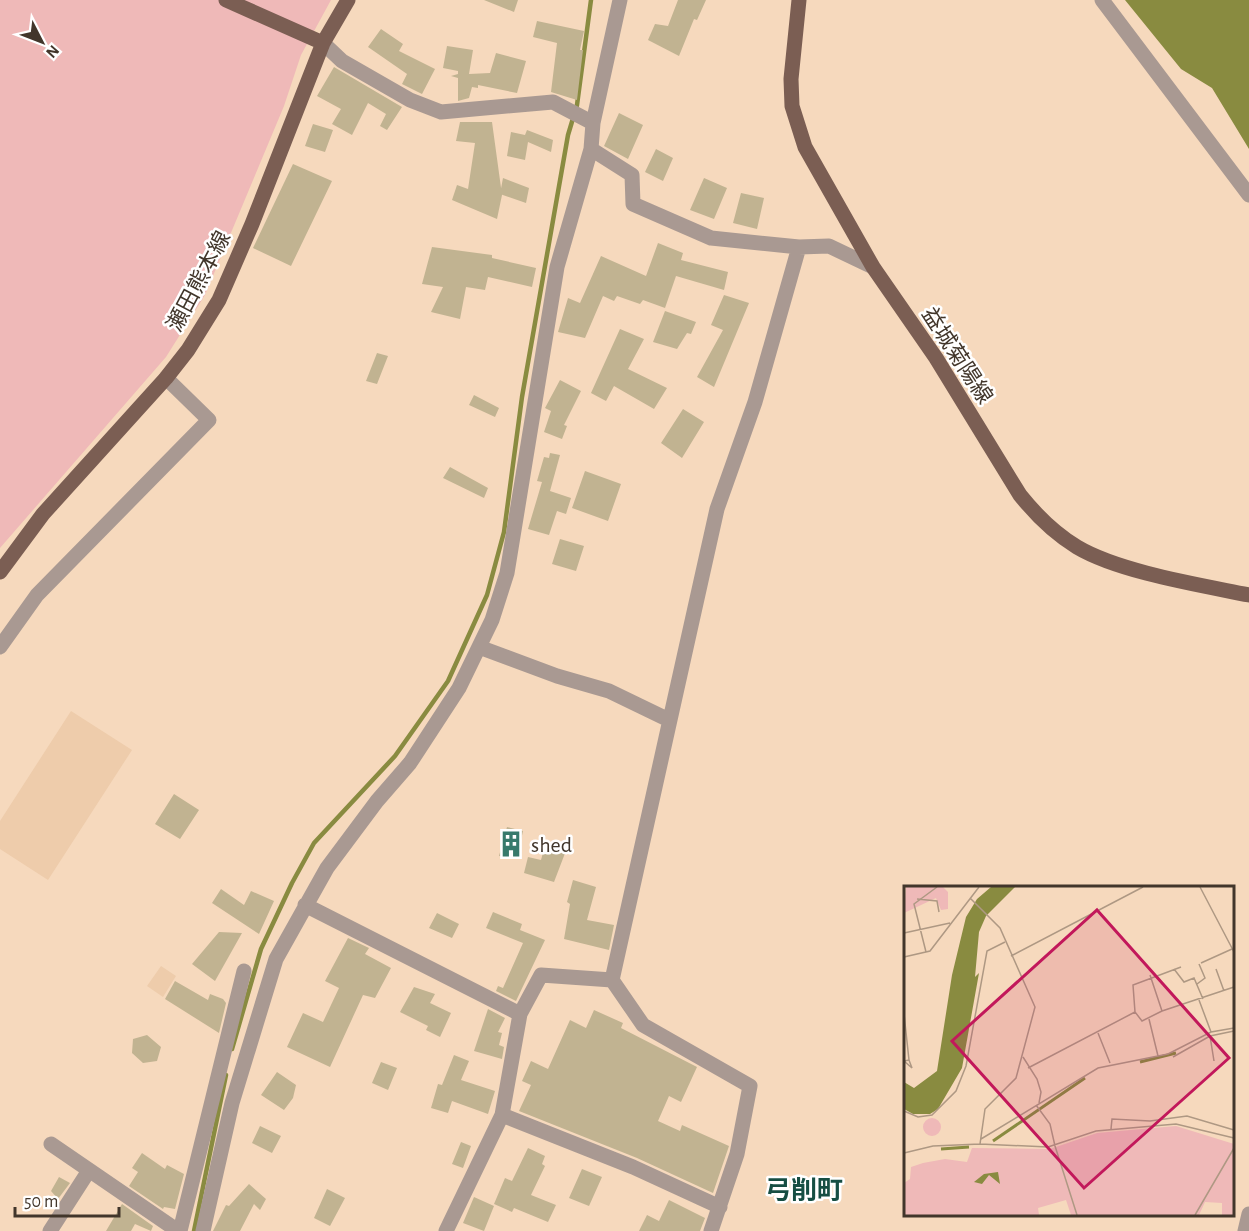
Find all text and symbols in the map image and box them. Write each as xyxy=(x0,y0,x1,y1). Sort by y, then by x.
north arrow xyxy=(12,12,72,72)
text: N xyxy=(43,42,62,61)
street label: 瀬田熊本線 xyxy=(162,227,234,335)
street label: 益城菊陽線 xyxy=(918,303,997,408)
building icon: shed xyxy=(496,829,526,859)
place label: shed xyxy=(531,834,572,856)
inset map xyxy=(904,886,1234,1216)
district label: 弓削町 xyxy=(765,1176,843,1204)
scale bar xyxy=(15,1180,118,1218)
text: 50 m xyxy=(24,1193,58,1211)

